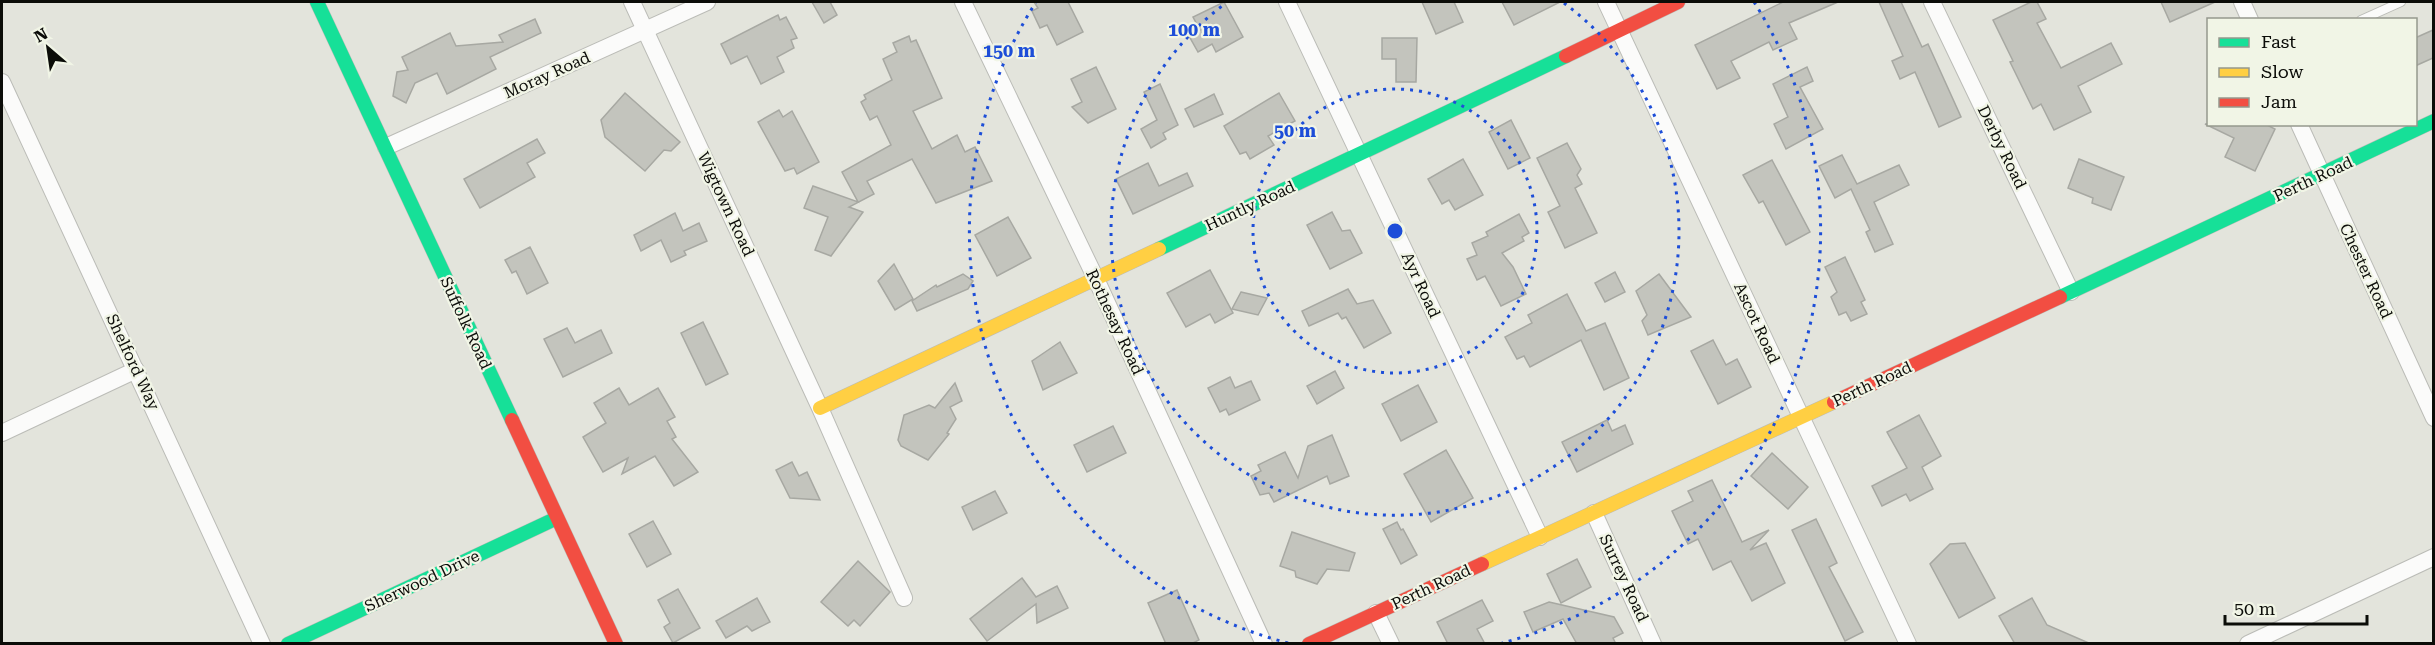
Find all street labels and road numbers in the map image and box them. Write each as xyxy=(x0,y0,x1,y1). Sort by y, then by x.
street label: Moray Road xyxy=(501,48,593,102)
street label: Derby Road xyxy=(1974,102,2030,192)
street label: Wigtown Road xyxy=(694,149,758,259)
street label: Perth Road xyxy=(2270,152,2356,206)
street label: Huntly Road xyxy=(1202,177,1298,235)
street label: Chester Road xyxy=(2336,220,2396,322)
street label: Ayr Road xyxy=(1398,249,1444,321)
street label: Rothesay Road xyxy=(1082,266,1148,378)
street label: Suffolk Road xyxy=(436,274,496,372)
street label: Ascot Road xyxy=(1730,280,1784,366)
street label: Shelford Way xyxy=(102,311,164,414)
street label: Perth Road xyxy=(1829,357,1915,411)
street label: Surrey Road xyxy=(1595,531,1653,625)
street label: Sherwood Drive xyxy=(362,546,483,616)
street label: Perth Road xyxy=(1388,560,1474,614)

